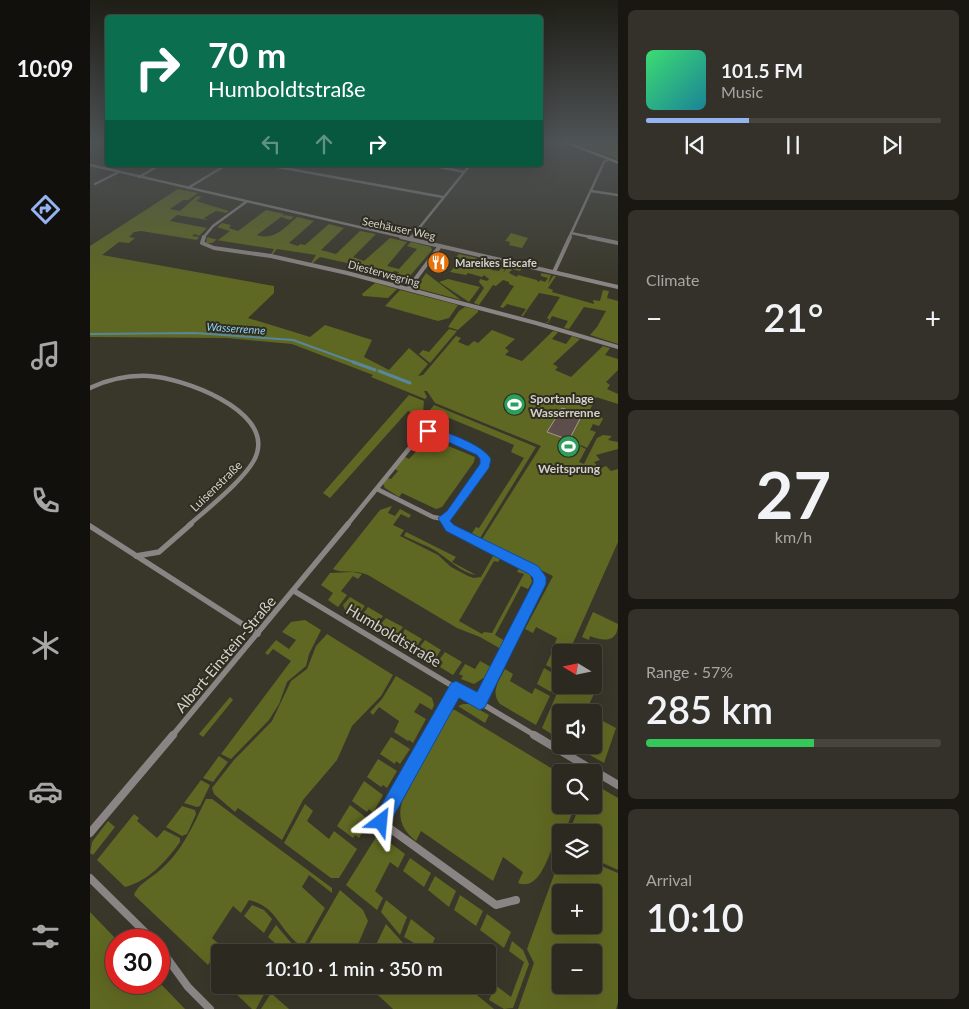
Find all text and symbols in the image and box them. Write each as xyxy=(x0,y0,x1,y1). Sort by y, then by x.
text: 70 m xyxy=(208,33,286,75)
icon: right xyxy=(125,35,190,100)
text: 10:09 xyxy=(17,55,73,82)
text: 101.5 FM xyxy=(721,59,803,82)
text: Humboldtstraße xyxy=(208,75,366,102)
text: Music xyxy=(721,82,763,101)
icon: left xyxy=(257,130,285,158)
icon: ahead xyxy=(310,130,338,158)
icon: right xyxy=(363,130,391,158)
icon: previous xyxy=(681,131,709,159)
icon: pause xyxy=(779,131,807,159)
icon: next xyxy=(878,131,906,159)
icon: directions xyxy=(28,192,63,227)
street label: Seehäuser Weg xyxy=(361,214,437,242)
restaurant icon: Mareikes Eiscafe xyxy=(427,250,451,274)
place label: Mareikes Eiscafe xyxy=(455,256,537,269)
street label: Diesterwegring xyxy=(347,257,422,289)
text: Climate xyxy=(646,270,699,289)
text: 21° xyxy=(764,294,823,340)
text: − xyxy=(646,301,662,335)
text: + xyxy=(925,301,941,335)
water label: Wasserrenne xyxy=(206,319,266,337)
icon: music xyxy=(28,338,63,373)
place label: Sportanlage Wasserrenne xyxy=(530,391,601,420)
sports icon: Sportanlage Wasserrenne xyxy=(502,393,526,417)
pin xyxy=(407,410,449,452)
icon: arrive xyxy=(414,417,442,445)
sports icon: Weitsprung xyxy=(557,435,581,459)
text: 27 xyxy=(756,455,831,533)
street label: Luisenstraße xyxy=(187,457,245,515)
place label: Weitsprung xyxy=(538,461,601,476)
icon: phone xyxy=(28,483,63,518)
text: km/h xyxy=(775,527,812,546)
street label: Albert-Einstein-Straße xyxy=(171,592,279,716)
street label: Humboldtstraße xyxy=(343,600,445,670)
icon: climate xyxy=(28,628,63,663)
north arrow xyxy=(552,644,602,694)
map controls xyxy=(552,644,602,994)
text: Range · 57% xyxy=(646,662,733,681)
text: 285 km xyxy=(646,686,773,732)
button: sound xyxy=(552,704,602,754)
button: search xyxy=(552,764,602,814)
icon: car xyxy=(28,774,63,809)
position arrow xyxy=(354,795,406,847)
button: layers xyxy=(552,824,602,874)
text: Arrival xyxy=(646,870,692,889)
button: + xyxy=(552,884,602,934)
text: 10:10 xyxy=(646,894,744,940)
icon: filters xyxy=(28,919,63,954)
speed limit sign: 30 xyxy=(105,929,170,994)
button: − xyxy=(552,944,602,994)
text: 10:10 · 1 min · 350 m xyxy=(264,957,443,980)

